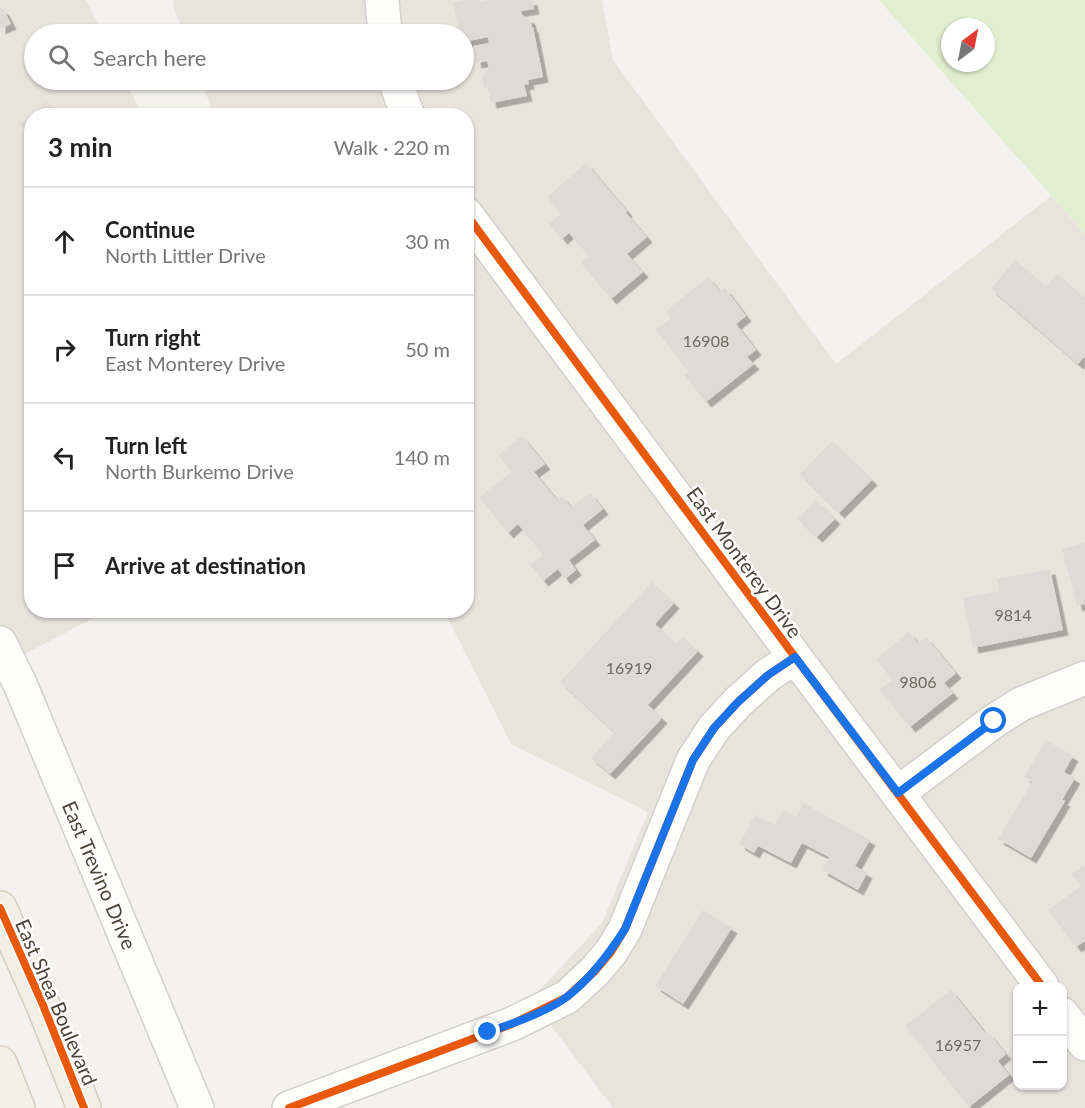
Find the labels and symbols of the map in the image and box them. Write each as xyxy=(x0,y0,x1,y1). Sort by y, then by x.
north arrow xyxy=(941,18,995,72)
house number: 16908 xyxy=(683,331,729,350)
street label: East Monterey Drive xyxy=(682,482,808,642)
house number: 9814 xyxy=(994,605,1032,624)
house number: 16919 xyxy=(606,658,652,677)
house number: 9806 xyxy=(899,672,937,691)
route start xyxy=(980,707,1006,733)
street label: East Trevino Drive xyxy=(58,797,142,953)
street label: East Shea Boulevard xyxy=(11,915,103,1089)
route end xyxy=(474,1018,500,1044)
house number: 16957 xyxy=(935,1035,981,1054)

